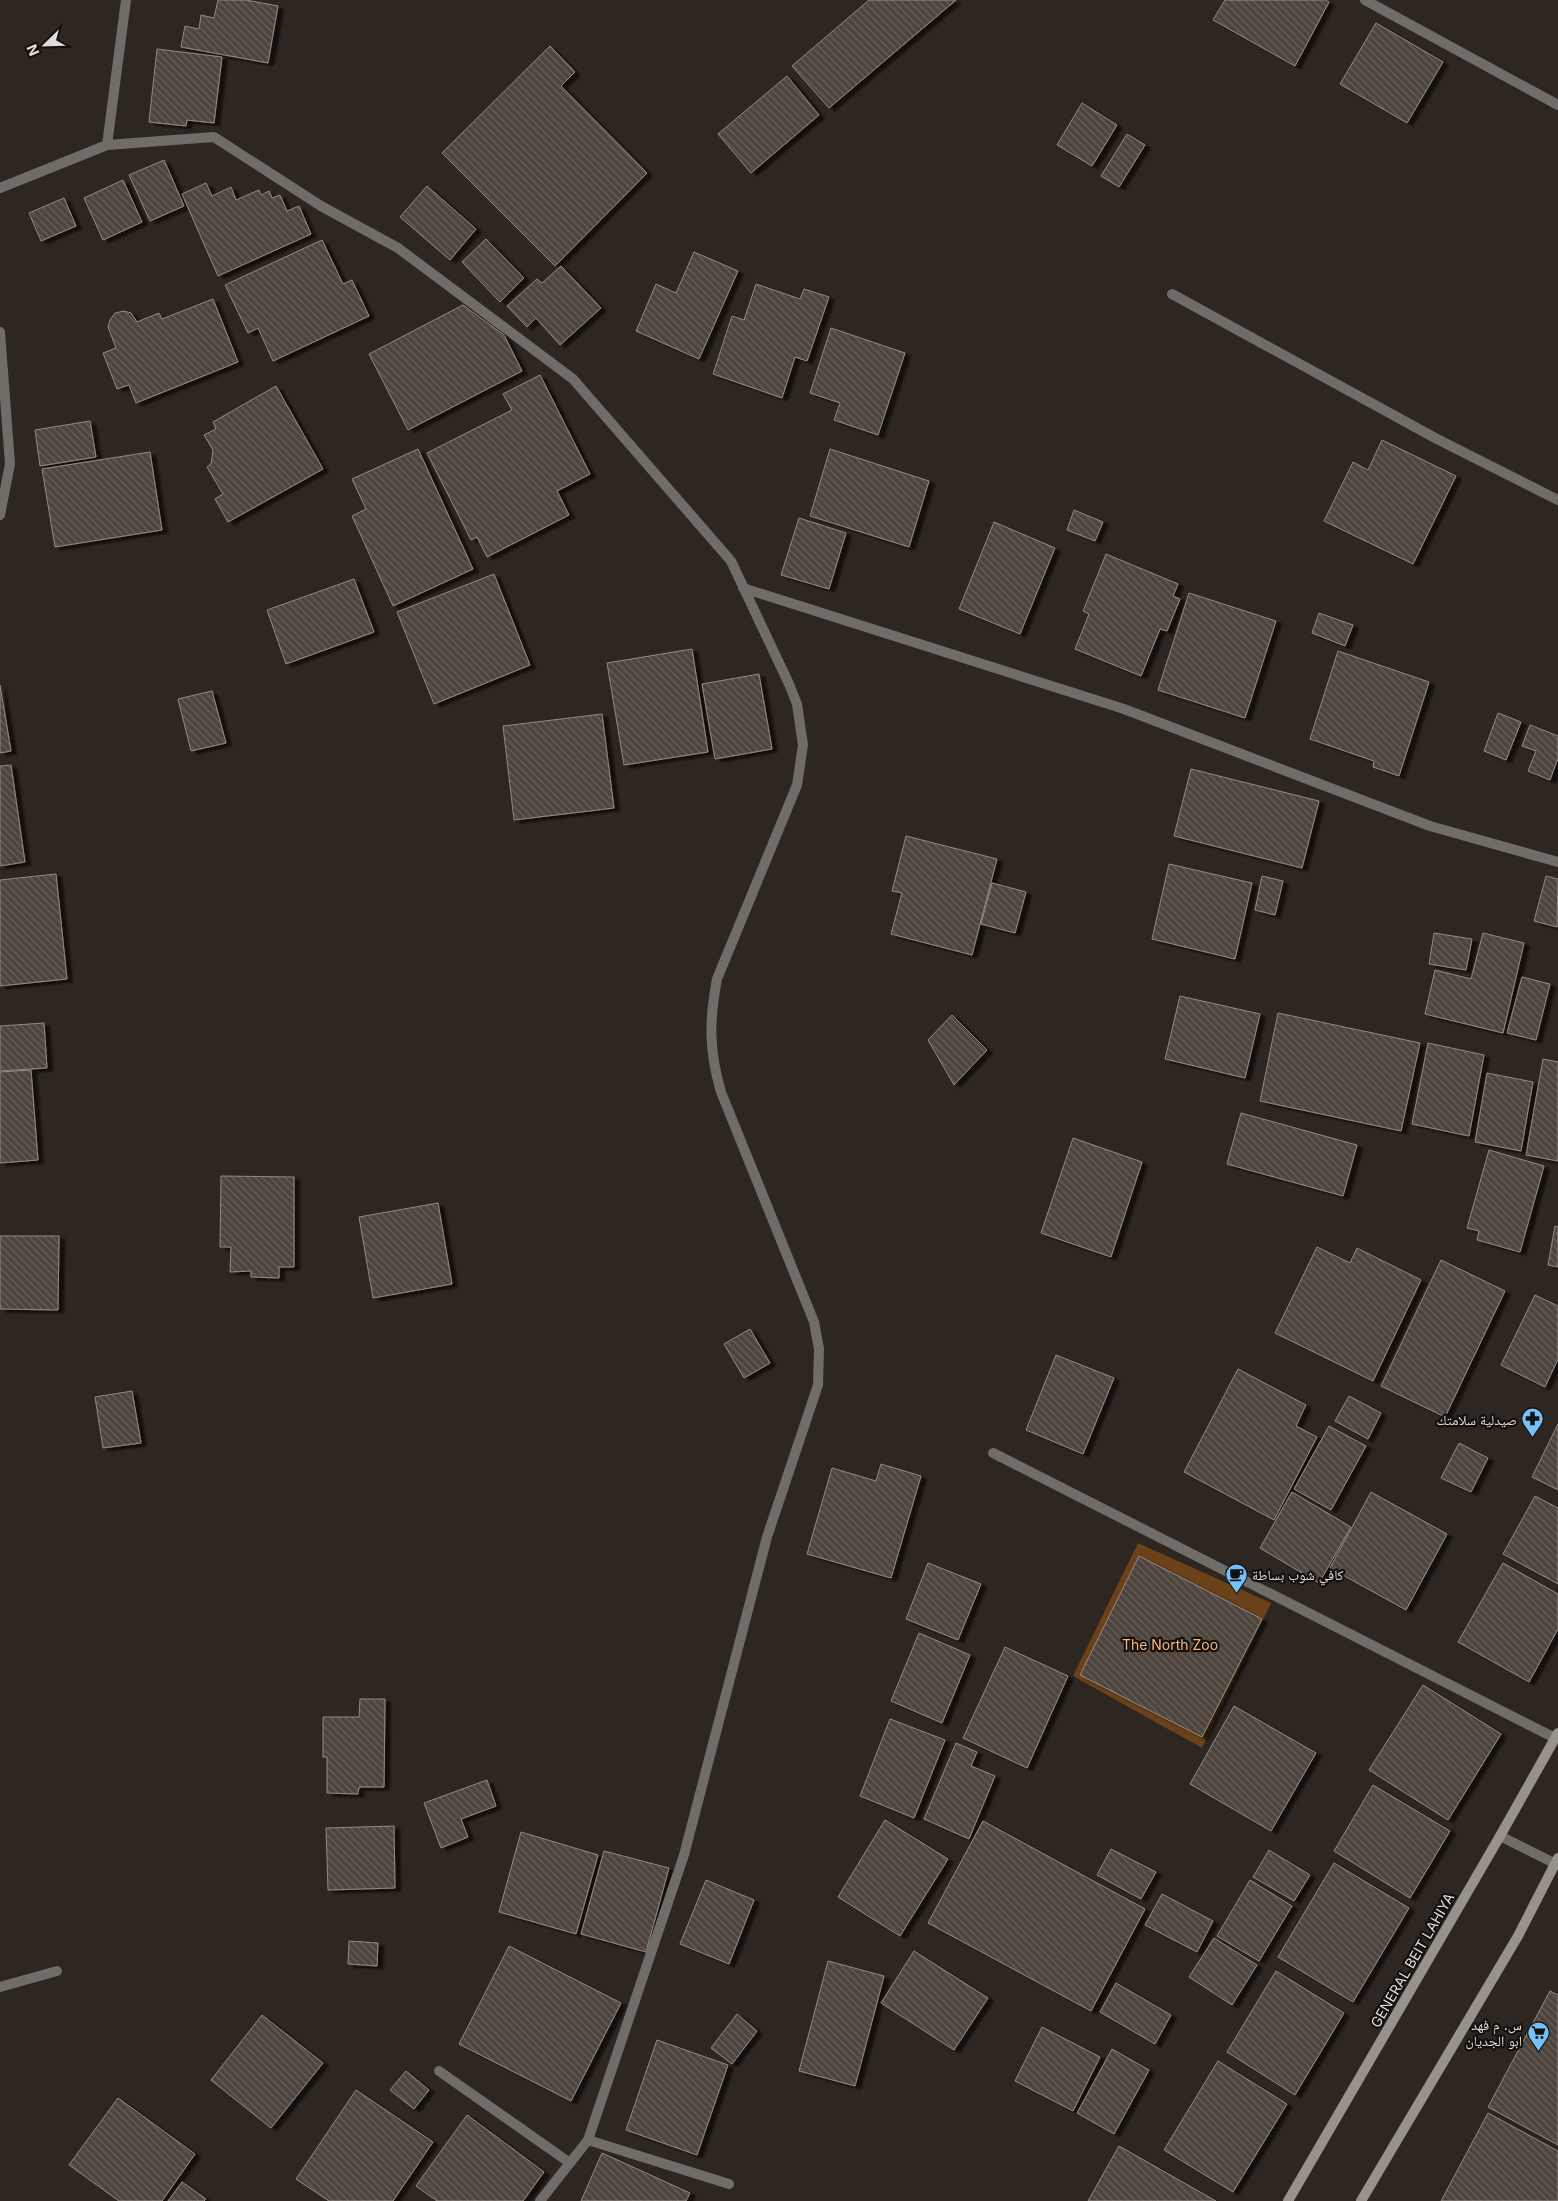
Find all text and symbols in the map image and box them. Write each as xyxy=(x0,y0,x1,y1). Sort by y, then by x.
north arrow xyxy=(20,20,70,70)
text: N xyxy=(23,42,42,59)
pharmacy icon: صيدلية سلامتك xyxy=(1521,1407,1545,1438)
place label: صيدلية سلامتك xyxy=(1437,1411,1517,1428)
cafe icon: كافي شوب بساطة xyxy=(1224,1562,1248,1593)
place label: كافي شوب بساطة xyxy=(1252,1566,1344,1586)
park label: The North Zoo xyxy=(1122,1636,1218,1653)
street label: GENERAL BEIT LAHIYA xyxy=(1367,1889,1458,2030)
place label: س. م فهد ابو الجديان xyxy=(1466,2016,1522,2050)
supermarket icon: س. م فهد ابو الجديان xyxy=(1526,2020,1550,2051)

